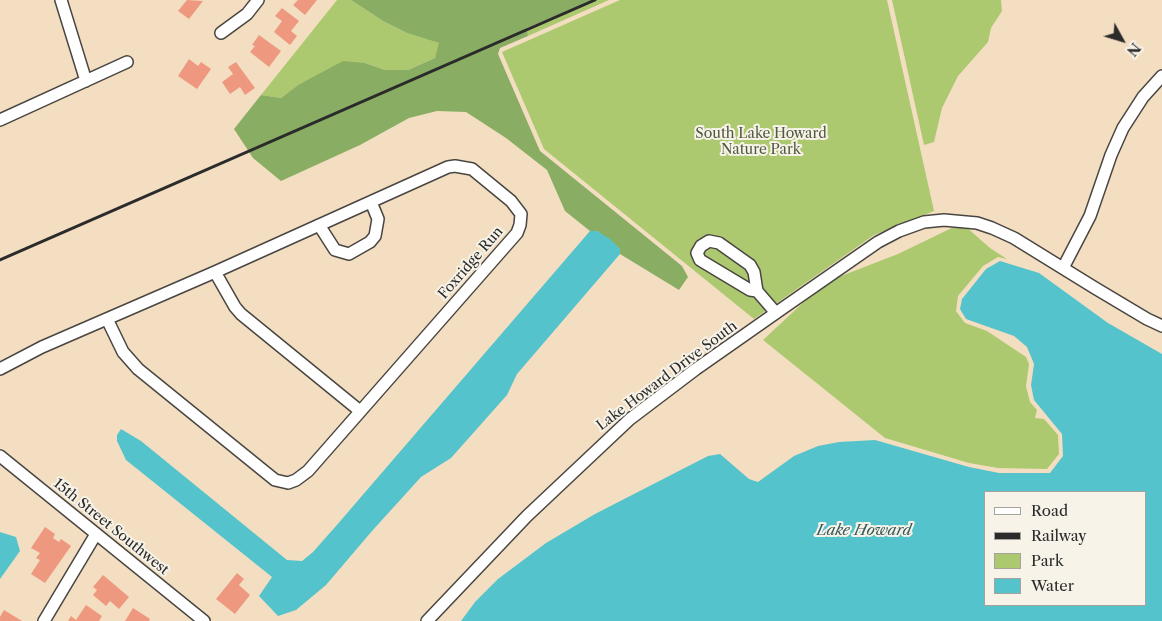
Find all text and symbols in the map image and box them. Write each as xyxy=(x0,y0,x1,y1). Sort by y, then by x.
north arrow xyxy=(1097,15,1147,65)
text: N xyxy=(1123,39,1144,60)
park label: South Lake Howard Nature Park xyxy=(695,126,827,158)
street label: Foxridge Run xyxy=(435,224,507,302)
street label: Lake Howard Drive South xyxy=(593,318,741,434)
street label: 15th Street Southwest xyxy=(50,475,172,579)
legend xyxy=(984,491,1147,606)
text: Road xyxy=(1031,501,1068,520)
water label: Lake Howard xyxy=(817,522,911,540)
text: Railway xyxy=(1031,526,1087,545)
text: Park xyxy=(1031,551,1064,570)
text: Water xyxy=(1031,576,1074,595)

